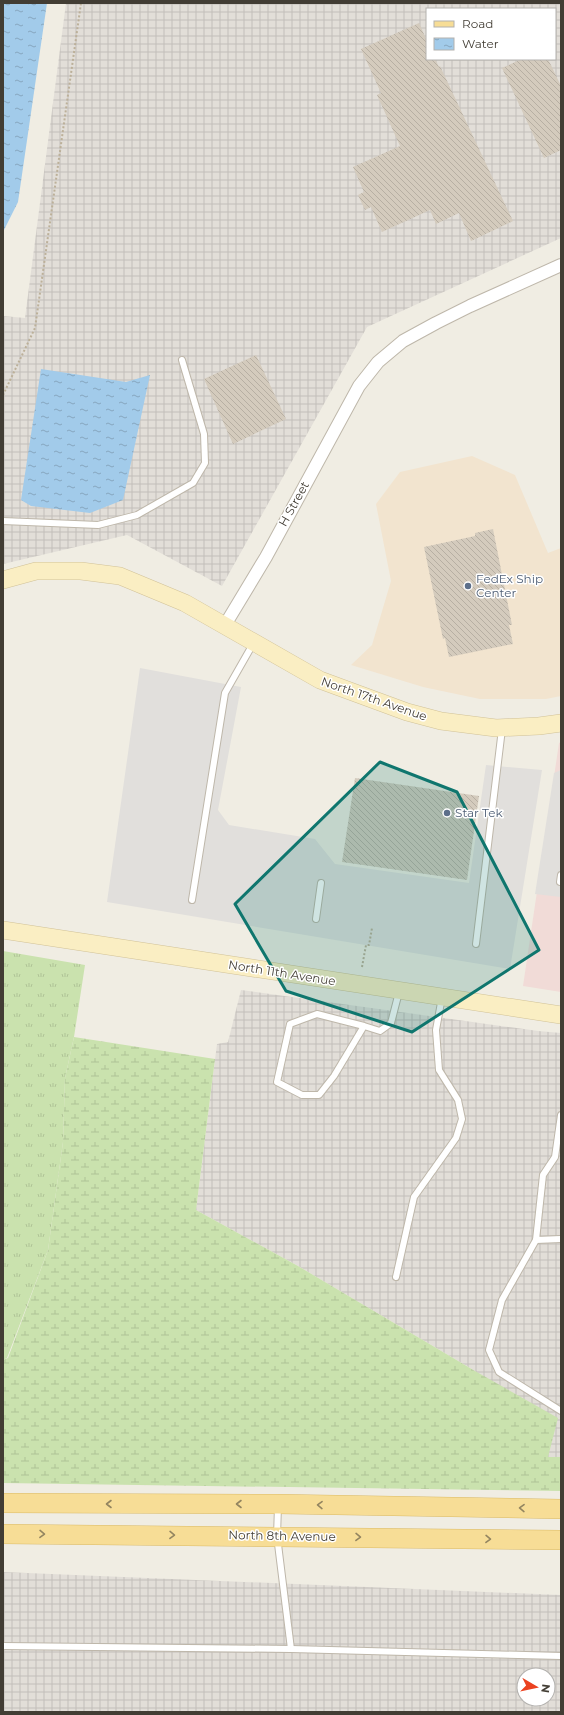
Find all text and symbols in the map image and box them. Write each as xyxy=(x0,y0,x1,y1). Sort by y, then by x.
legend xyxy=(426,8,556,60)
text: Road xyxy=(462,16,493,31)
text: Water xyxy=(462,36,499,51)
street label: H Street xyxy=(275,479,312,529)
place label: FedEx Ship Center xyxy=(476,571,543,600)
marker: FedEx Ship Center xyxy=(463,581,473,591)
street label: North 17th Avenue xyxy=(319,673,429,724)
place label: Star Tek xyxy=(455,805,504,820)
marker: Star Tek xyxy=(442,808,452,818)
street label: North 11th Avenue xyxy=(227,957,337,988)
one-way arrow xyxy=(106,1500,112,1508)
one-way arrow xyxy=(236,1500,242,1508)
one-way arrow xyxy=(317,1501,323,1509)
one-way arrow xyxy=(519,1504,525,1512)
street label: North 8th Avenue xyxy=(228,1527,336,1544)
one-way arrow xyxy=(39,1530,45,1538)
one-way arrow xyxy=(169,1531,175,1539)
one-way arrow xyxy=(355,1533,361,1542)
one-way arrow xyxy=(485,1535,491,1544)
north arrow xyxy=(516,1667,556,1707)
text: N xyxy=(538,1683,553,1694)

